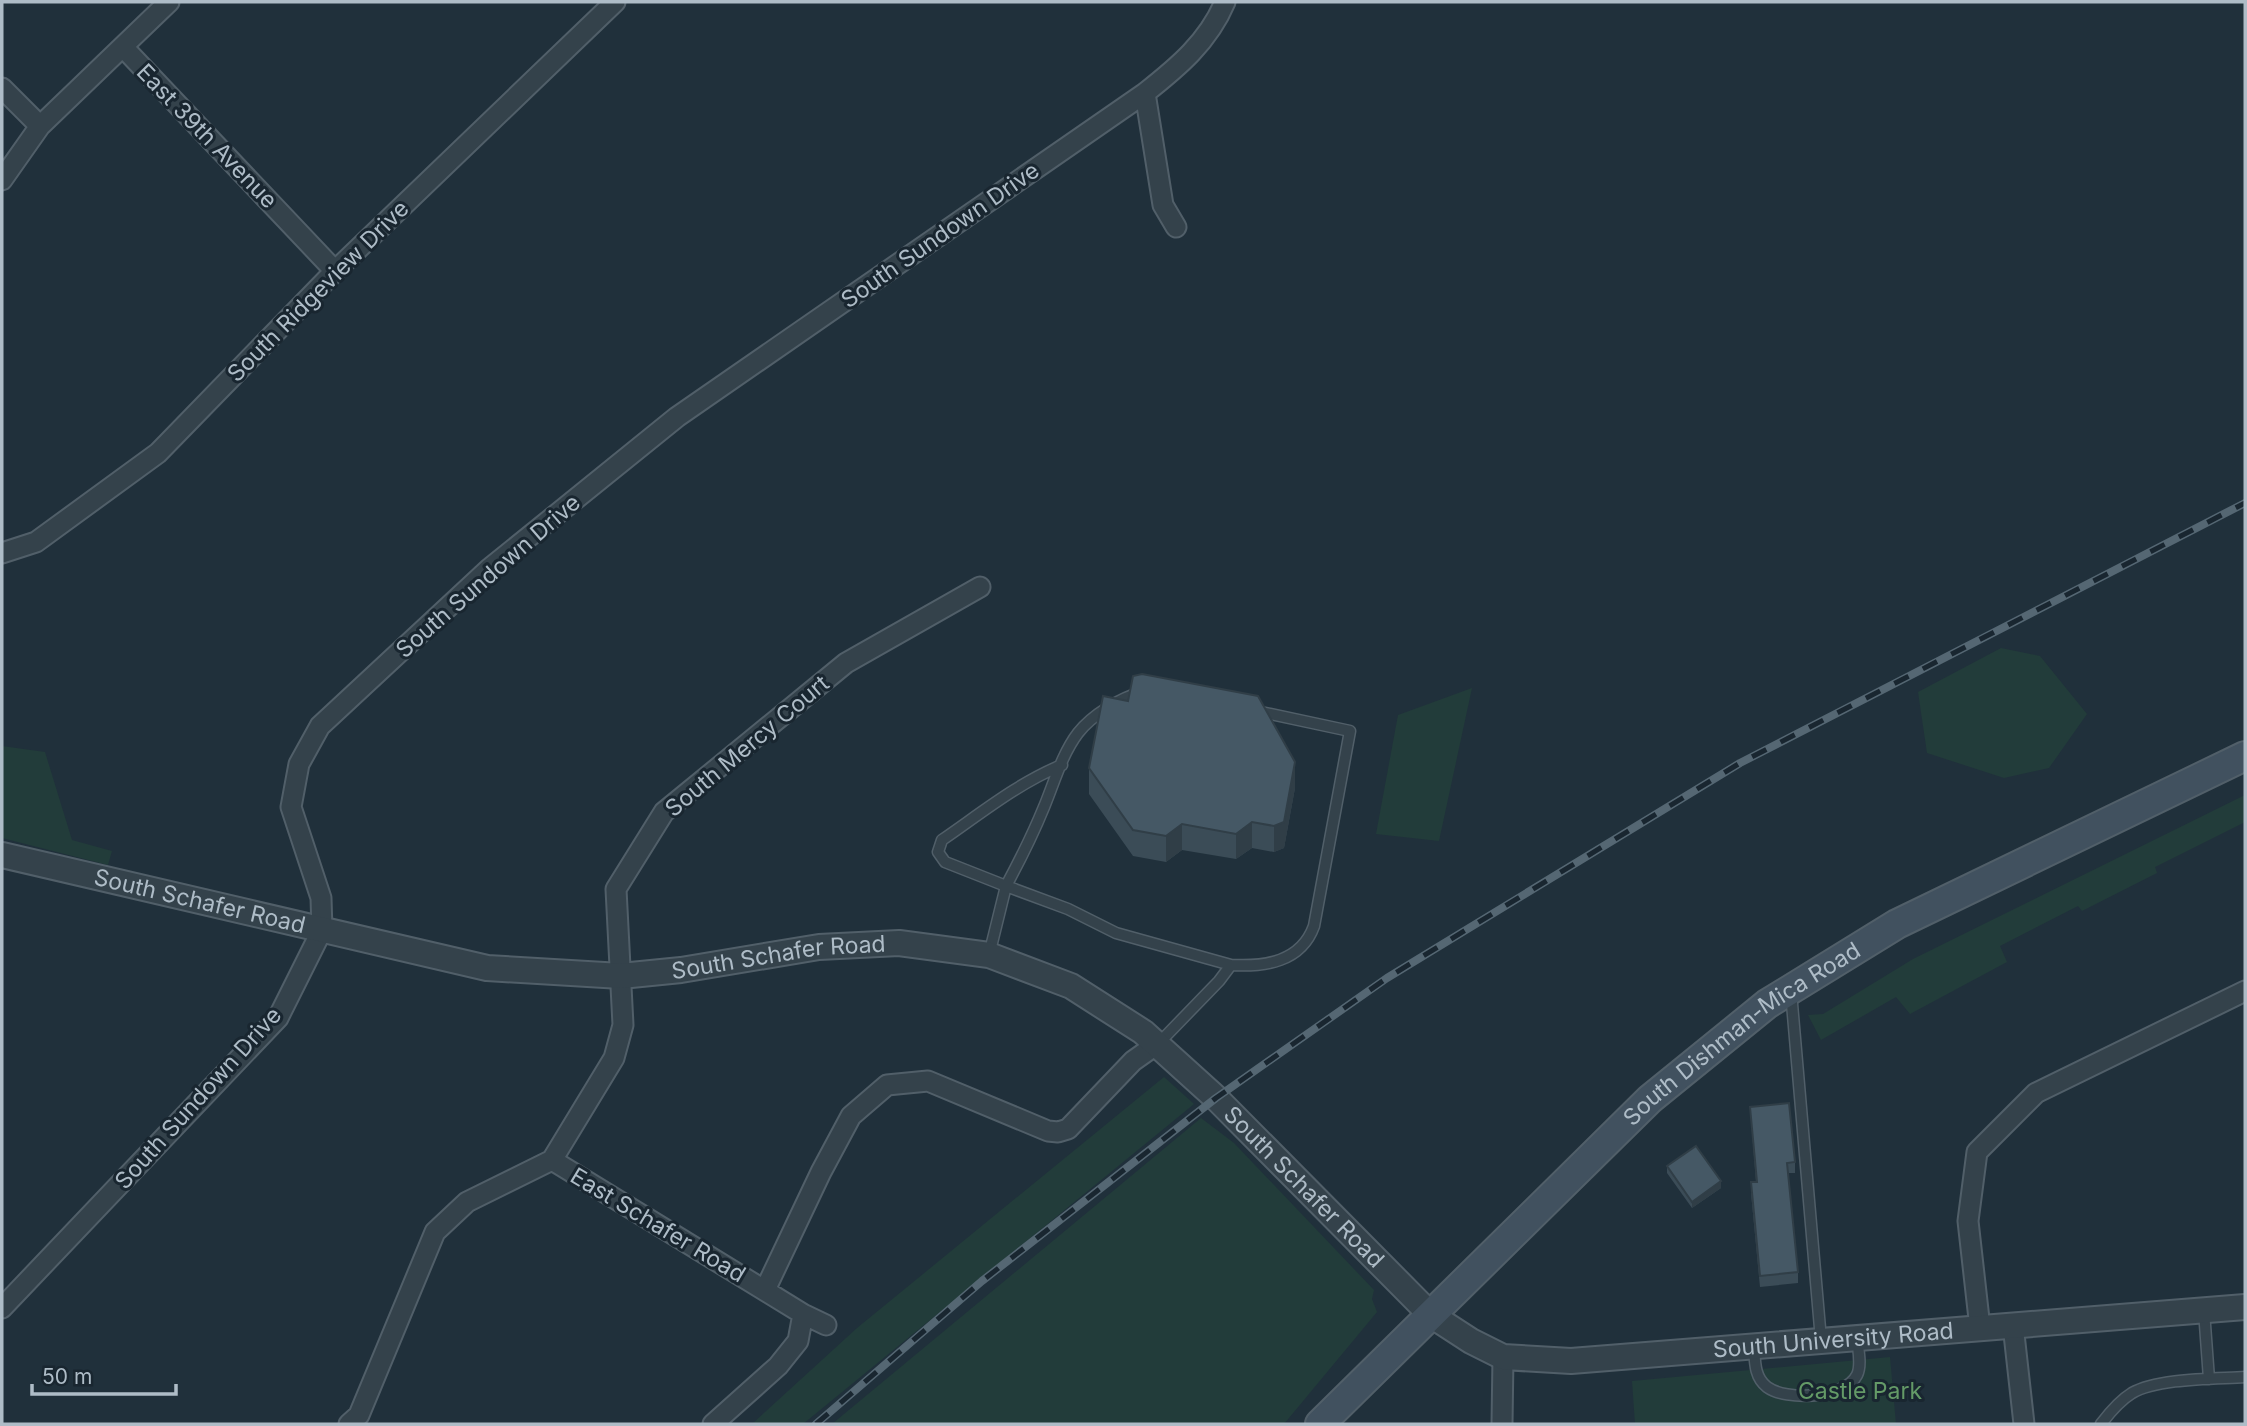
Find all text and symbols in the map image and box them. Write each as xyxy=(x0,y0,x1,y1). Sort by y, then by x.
street label: East 39th Avenue xyxy=(131,58,283,214)
street label: South Sundown Drive xyxy=(836,156,1044,314)
street label: South Ridgeview Drive xyxy=(221,194,415,388)
street label: South Sundown Drive xyxy=(390,488,586,664)
street label: South Mercy Court xyxy=(659,669,835,823)
street label: South Schafer Road xyxy=(91,863,308,939)
street label: South Schafer Road xyxy=(670,930,886,985)
street label: South Dishman-Mica Road xyxy=(1617,936,1865,1131)
street label: South Sundown Drive xyxy=(109,1001,287,1195)
street label: South Schafer Road xyxy=(1218,1100,1390,1274)
street label: East Schafer Road xyxy=(565,1162,751,1288)
street label: South University Road xyxy=(1712,1316,1955,1364)
scale bar xyxy=(32,1352,175,1396)
text: 50 m xyxy=(42,1364,92,1389)
park label: Castle Park xyxy=(1798,1377,1922,1405)

